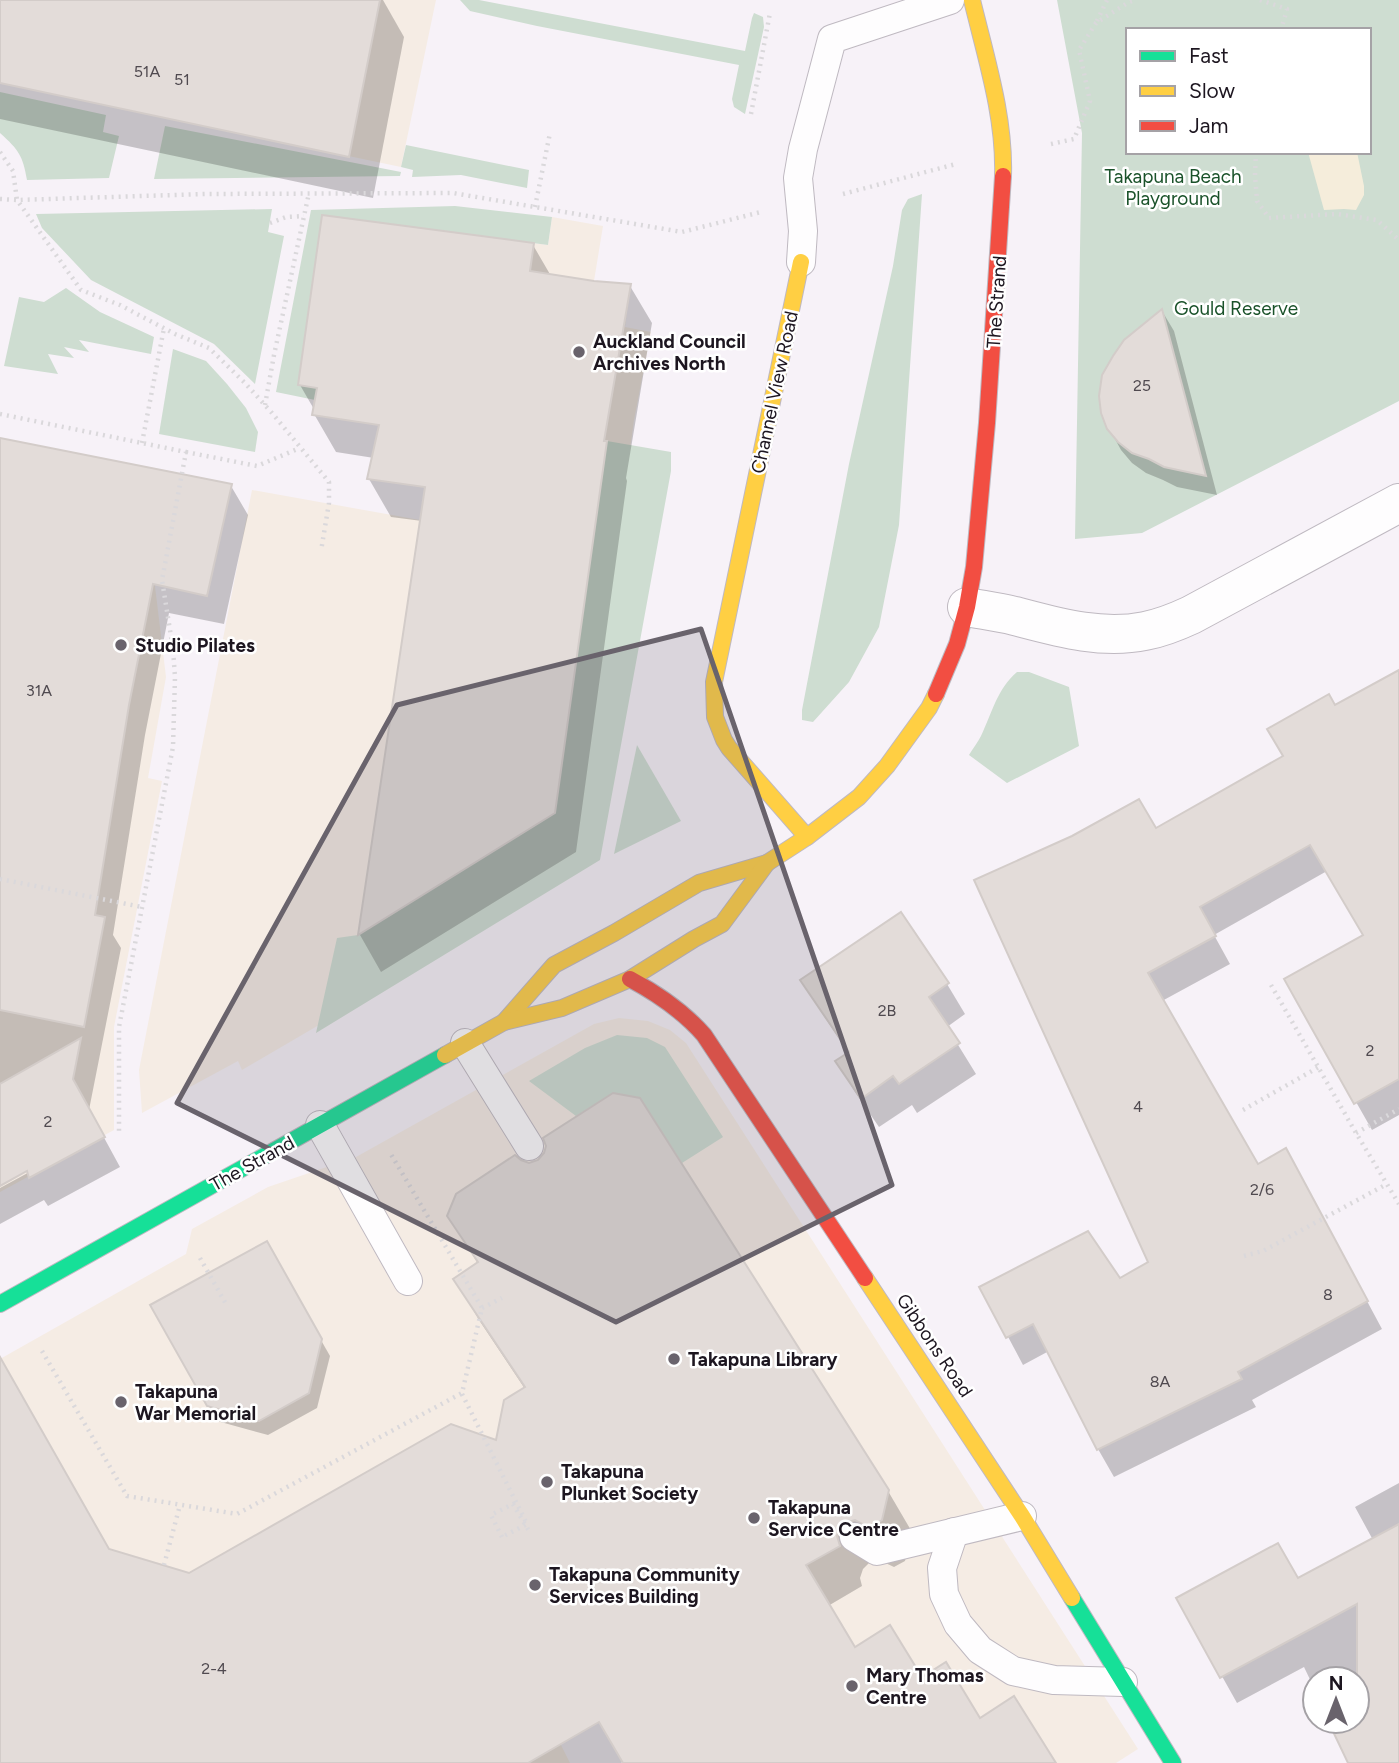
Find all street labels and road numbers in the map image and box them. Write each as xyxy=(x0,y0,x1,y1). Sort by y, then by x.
street label: The Strand xyxy=(982,255,1011,349)
street label: Channel View Road xyxy=(746,309,803,475)
street label: The Strand xyxy=(206,1131,298,1196)
street label: Gibbons Road xyxy=(891,1289,978,1401)

